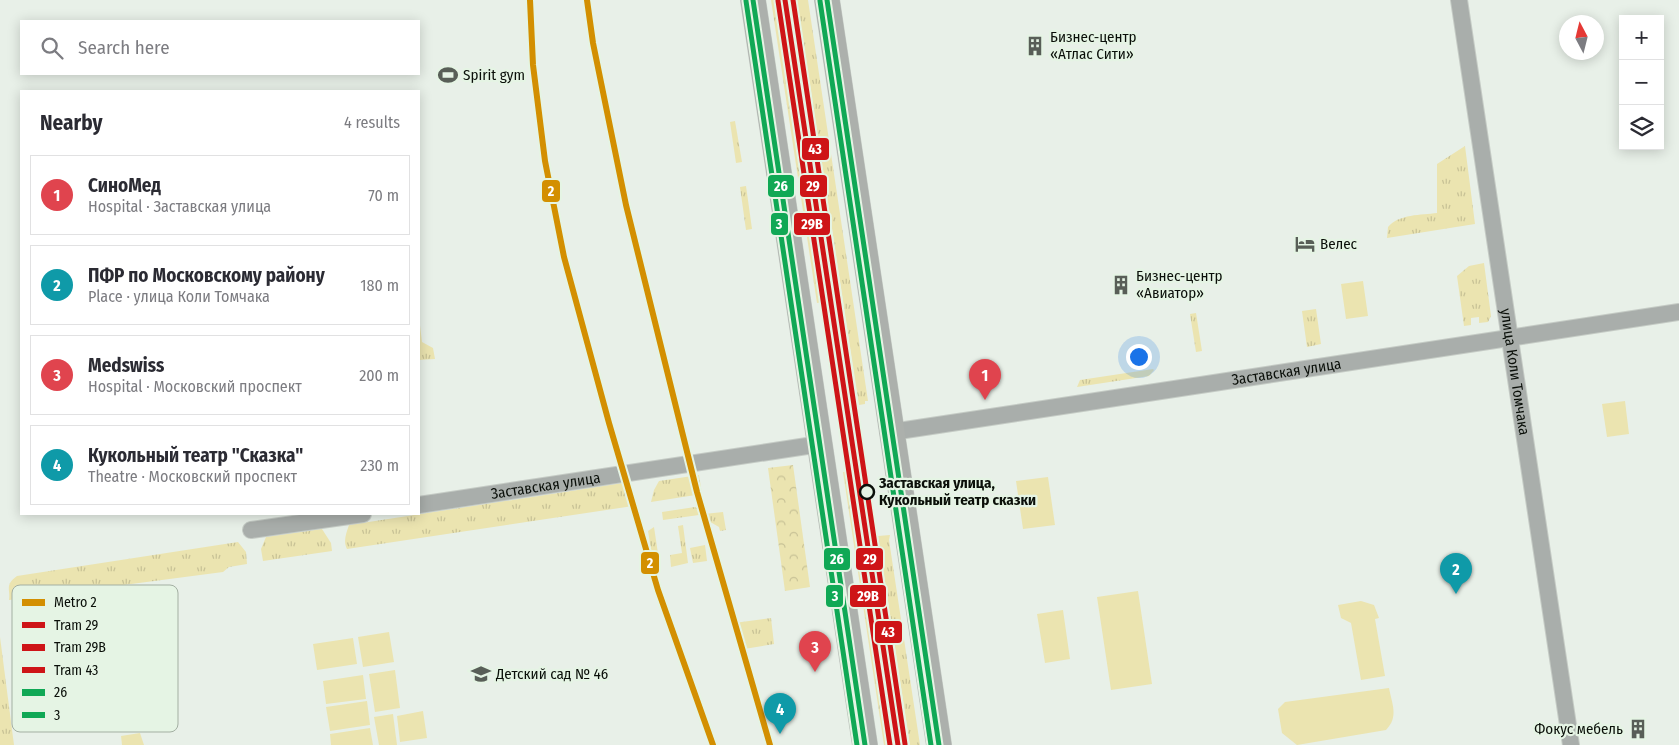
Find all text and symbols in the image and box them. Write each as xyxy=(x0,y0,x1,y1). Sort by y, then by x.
north arrow xyxy=(1559,15,1604,60)
map controls xyxy=(1619,15,1664,150)
button: + xyxy=(1619,15,1664,60)
search box xyxy=(20,20,420,75)
place label: Бизнес-центр «Атлас Сити» xyxy=(1050,28,1137,63)
icon: search xyxy=(38,34,66,62)
building icon: Бизнес-центр «Атлас Сити» xyxy=(1024,35,1046,57)
text: Search here xyxy=(78,36,170,59)
button: − xyxy=(1619,60,1664,105)
sports icon: Spirit gym xyxy=(437,64,459,86)
place label: Spirit gym xyxy=(463,66,525,84)
button: layers xyxy=(1619,105,1664,150)
text: Nearby xyxy=(40,110,102,136)
text: 4 results xyxy=(344,113,400,132)
line badge: 43 xyxy=(801,137,830,161)
text: 43 xyxy=(808,141,822,158)
text: СиноМед xyxy=(88,174,161,197)
line badge: 26 xyxy=(767,174,795,198)
line badge: 29 xyxy=(799,174,828,198)
text: 26 xyxy=(773,178,788,195)
text: 29 xyxy=(805,178,820,195)
line badge: 2 xyxy=(541,179,561,203)
text: 2 xyxy=(547,183,555,200)
text: 1 xyxy=(54,186,60,205)
text: 70 m xyxy=(368,186,399,205)
text: Hospital · Заставская улица xyxy=(88,197,271,216)
line badge: 3 xyxy=(770,212,789,236)
line badge: 29В xyxy=(793,212,831,236)
text: 3 xyxy=(775,216,783,233)
text: 29В xyxy=(800,216,823,233)
hotel icon: Велес xyxy=(1294,233,1316,255)
place label: Велес xyxy=(1320,235,1358,253)
text: ПФР по Московскому району xyxy=(88,264,325,287)
place label: Бизнес-центр «Авиатор» xyxy=(1136,267,1223,302)
building icon: Бизнес-центр «Авиатор» xyxy=(1110,274,1132,296)
text: 2 xyxy=(53,276,61,295)
text: 180 m xyxy=(360,276,399,295)
text: Place · улица Коли Томчака xyxy=(88,287,270,306)
street label: улица Коли Томчака xyxy=(1496,307,1533,436)
your location xyxy=(1126,344,1152,370)
text: Medswiss xyxy=(88,354,164,377)
street label: Заставская улица xyxy=(1230,355,1342,389)
pin: 1 xyxy=(969,359,1001,400)
text: 3 xyxy=(53,366,61,385)
text: 200 m xyxy=(359,366,399,385)
text: Hospital · Московский проспект xyxy=(88,377,302,396)
text: Кукольный театр "Сказка" xyxy=(88,444,303,467)
text: 4 xyxy=(53,456,61,475)
text: 230 m xyxy=(360,456,399,475)
text: Theatre · Московский проспект xyxy=(88,467,297,486)
street label: Заставская улица xyxy=(490,469,602,503)
place label: Заставская улица, Кукольный театр сказки xyxy=(878,474,1036,509)
marker: Заставская улица, Кукольный театр сказки xyxy=(859,484,875,500)
line badge: 26 xyxy=(823,547,851,571)
line badge: 29 xyxy=(855,547,884,571)
line badge: 2 xyxy=(640,551,660,575)
text: 26 xyxy=(829,551,844,568)
text: 29 xyxy=(862,551,877,568)
pin: 2 xyxy=(1440,553,1472,594)
text: 2 xyxy=(646,555,654,572)
line badge: 3 xyxy=(825,584,844,608)
line badge: 29В xyxy=(849,584,887,608)
legend xyxy=(12,585,178,732)
text: 3 xyxy=(831,588,839,605)
text: 29В xyxy=(856,588,879,605)
text: Metro 2 xyxy=(54,594,97,611)
text: Tram 29 xyxy=(54,617,99,634)
line badge: 43 xyxy=(874,620,903,644)
text: 43 xyxy=(881,624,895,641)
pin: 3 xyxy=(799,631,831,672)
text: Tram 29В xyxy=(54,639,106,656)
text: Tram 43 xyxy=(54,662,98,679)
school or university icon: Детский сад № 46 xyxy=(470,663,492,685)
place label: Детский сад № 46 xyxy=(495,665,608,683)
text: 26 xyxy=(54,684,67,701)
pin: 4 xyxy=(764,693,796,734)
text: 3 xyxy=(54,707,60,724)
building icon: Фокус мебель xyxy=(1627,718,1649,740)
place label: Фокус мебель xyxy=(1534,720,1623,738)

